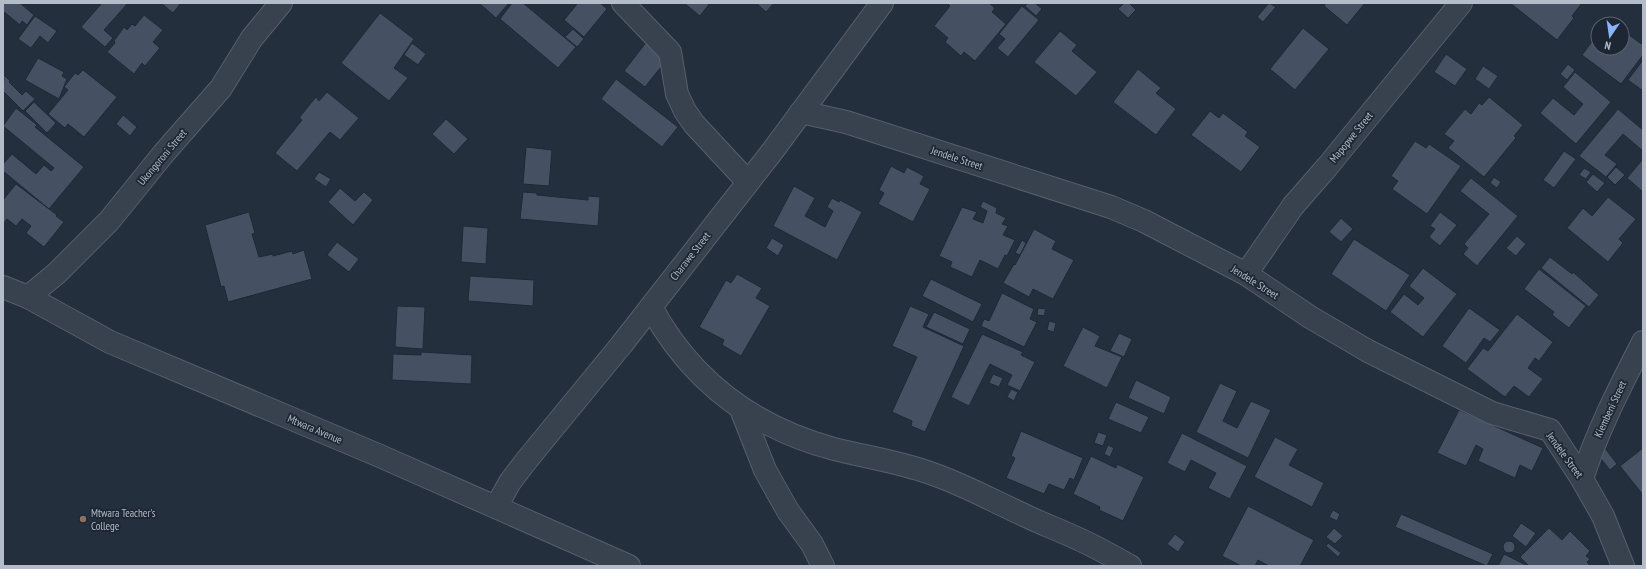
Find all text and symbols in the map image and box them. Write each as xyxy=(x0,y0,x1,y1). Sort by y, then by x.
north arrow xyxy=(1590,16,1630,56)
text: N xyxy=(1603,38,1612,53)
street label: Mapopwe Street xyxy=(1326,109,1376,165)
street label: Ukongoroni Street xyxy=(134,126,190,188)
street label: Jendele Street xyxy=(928,143,985,173)
street label: Charawe Street xyxy=(667,229,713,283)
street label: Jendele Street xyxy=(1228,261,1281,302)
street label: Kiembeni Street xyxy=(1591,378,1629,440)
street label: Mtwara Avenue xyxy=(285,411,345,447)
street label: Jendele Street xyxy=(1543,428,1586,481)
place label: Mtwara Teacher's College xyxy=(91,506,156,533)
marker: Mtwara Teacher's College xyxy=(78,514,88,524)

